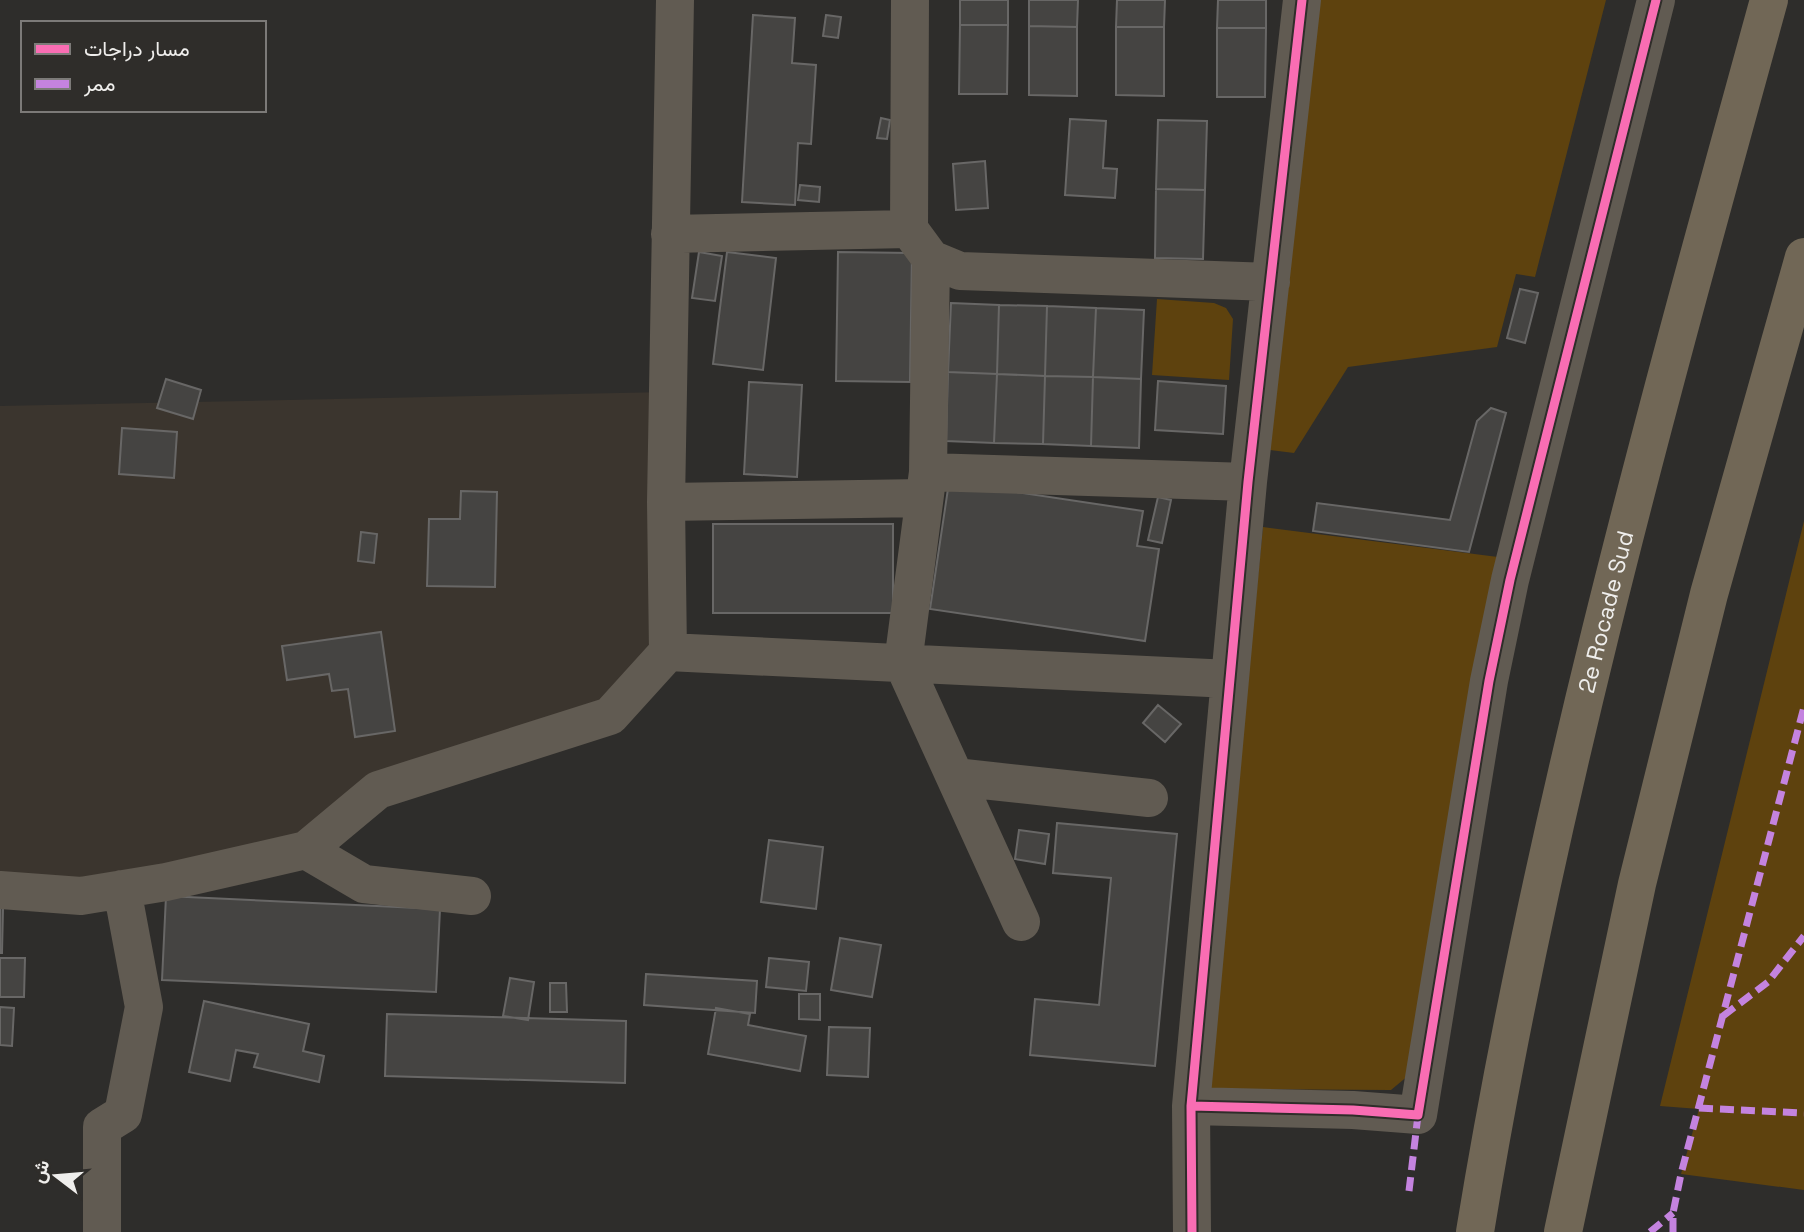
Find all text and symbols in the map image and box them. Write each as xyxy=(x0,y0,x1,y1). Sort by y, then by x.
legend xyxy=(21,21,266,112)
text: مسار دراجات xyxy=(84,35,190,62)
text: ممر xyxy=(83,70,115,97)
street label: 2e Rocade Sud xyxy=(1571,528,1640,696)
north arrow xyxy=(21,1141,91,1211)
text: ش xyxy=(25,1157,55,1186)

